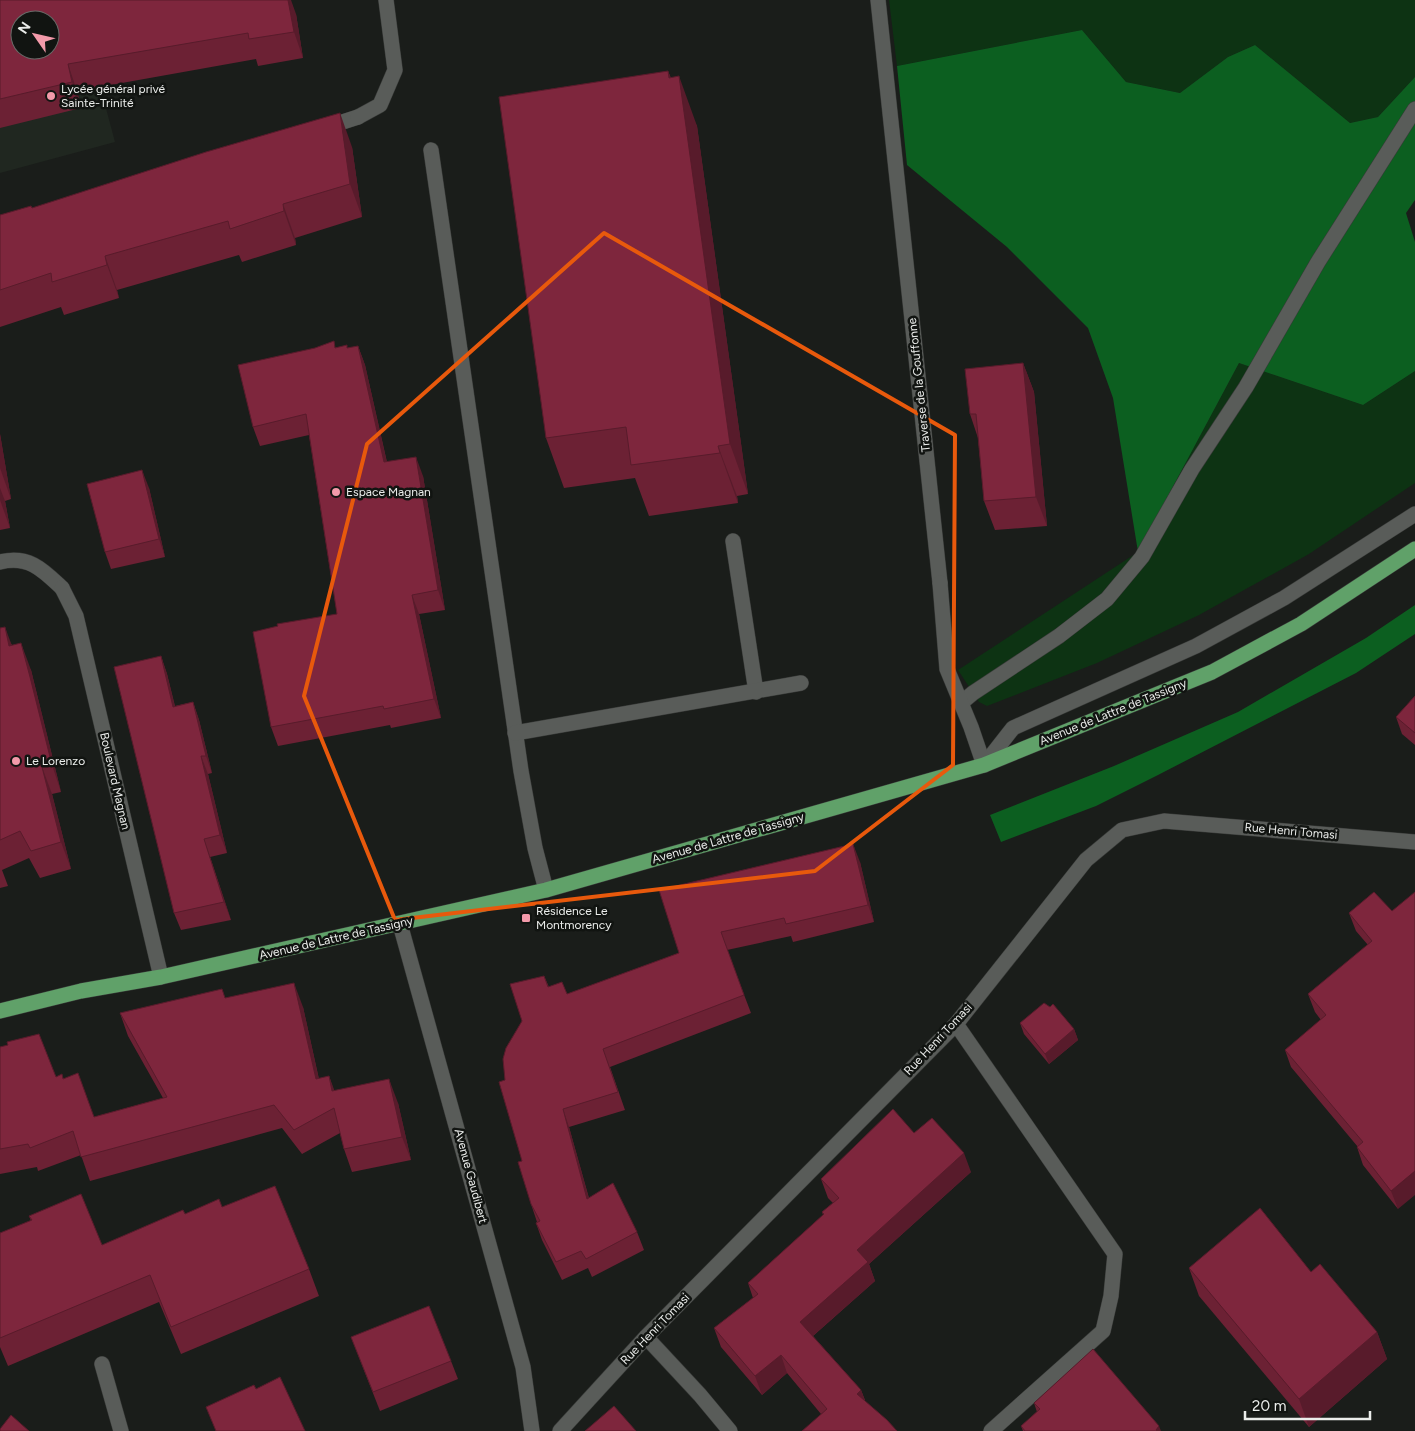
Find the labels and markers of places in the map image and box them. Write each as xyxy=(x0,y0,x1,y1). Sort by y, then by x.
place label: Lycée général privé Sainte-Trinité xyxy=(61,82,166,110)
marker: Lycée général privé Sainte-Trinité xyxy=(45,90,57,102)
place label: Espace Magnan xyxy=(346,485,431,499)
marker: Espace Magnan xyxy=(330,486,342,498)
place label: Le Lorenzo xyxy=(26,754,85,768)
marker: Le Lorenzo xyxy=(10,755,22,767)
place label: Résidence Le Montmorency xyxy=(536,904,612,932)
marker: Résidence Le Montmorency xyxy=(520,912,532,924)

